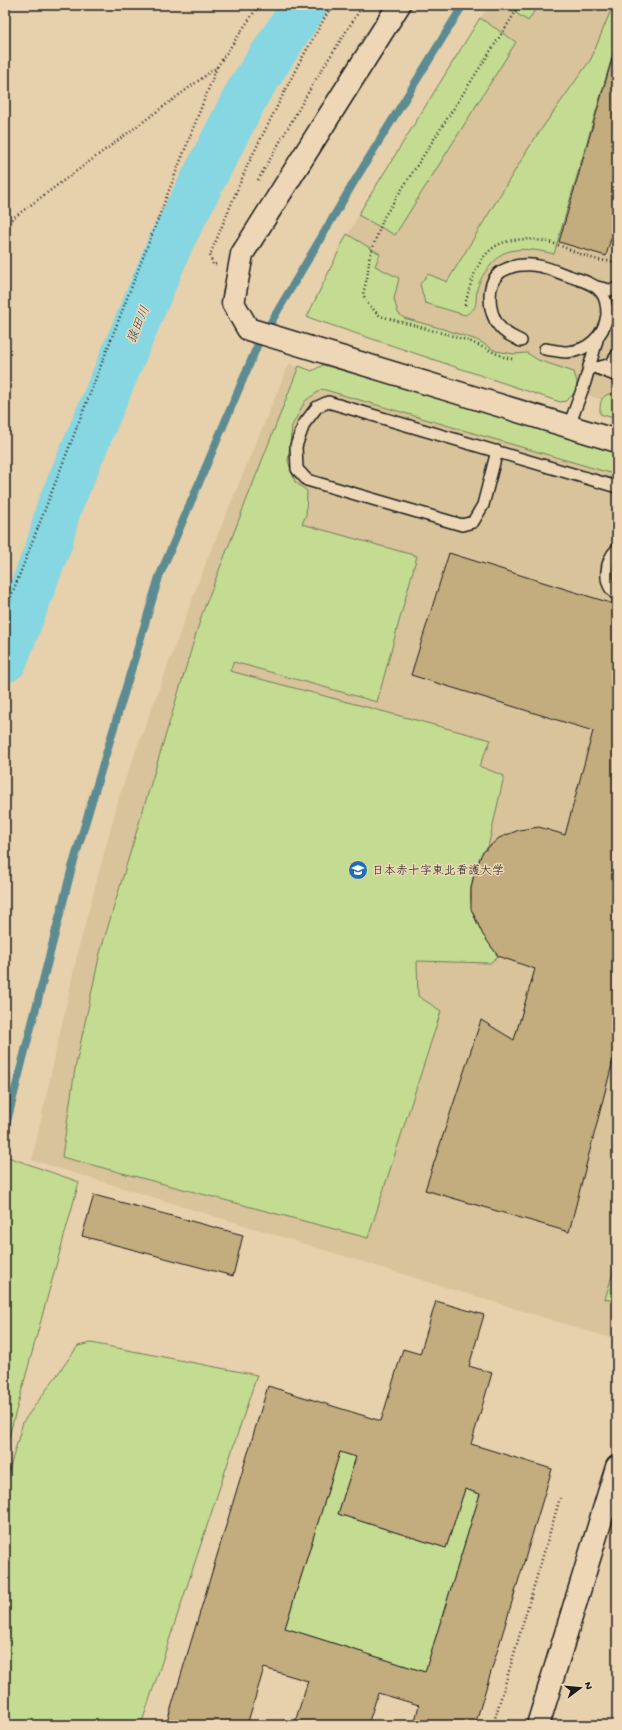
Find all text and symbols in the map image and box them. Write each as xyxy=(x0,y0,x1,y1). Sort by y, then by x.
water label: 猿田川 xyxy=(124,304,154,346)
school or university icon: 日本赤十字東北看護大学 xyxy=(347,859,369,881)
place label: 日本赤十字東北看護大学 xyxy=(372,864,504,879)
north arrow xyxy=(560,1668,600,1708)
text: N xyxy=(581,1681,594,1691)

